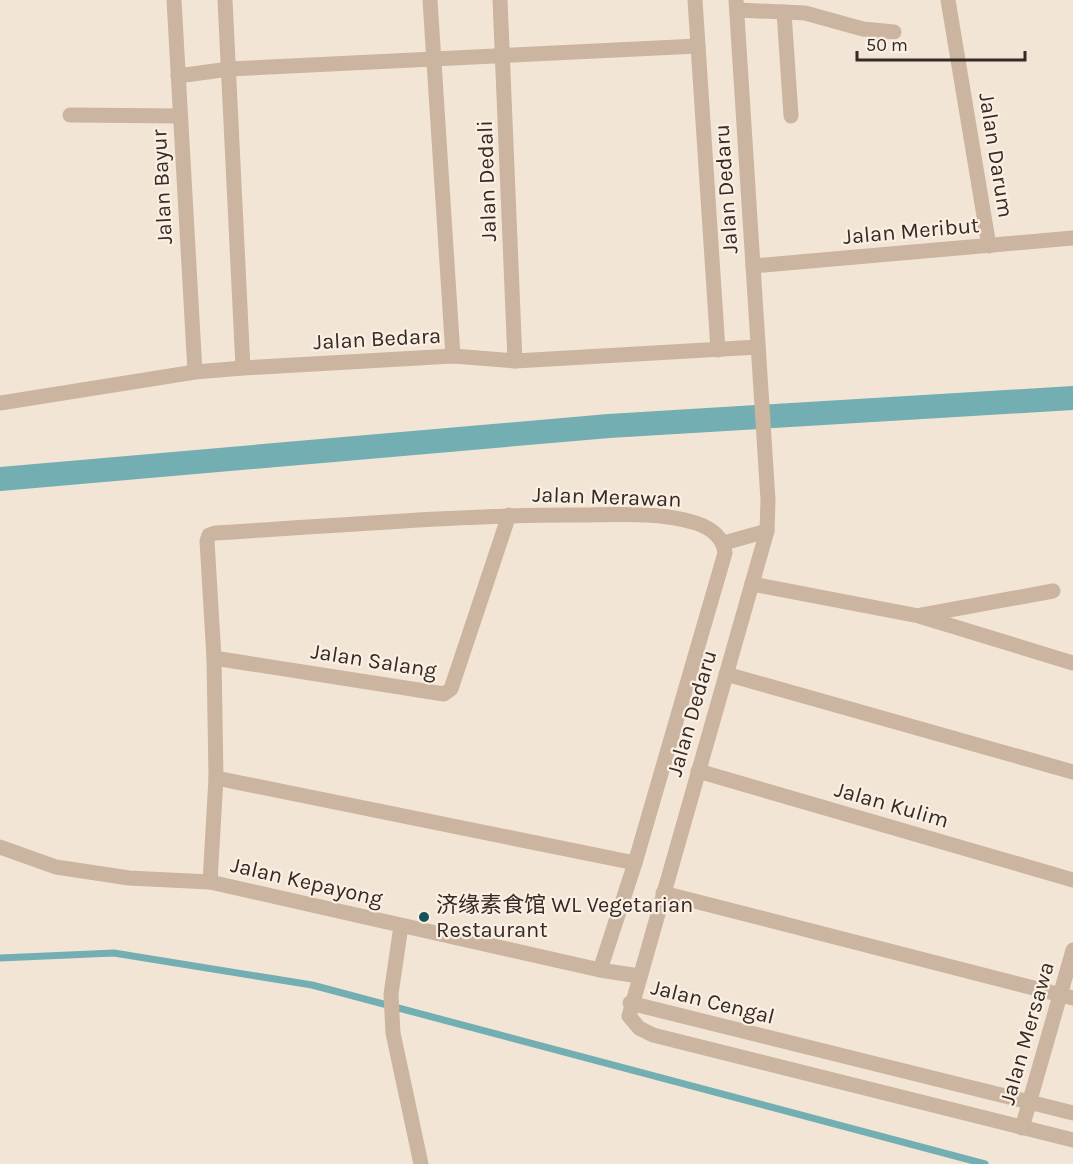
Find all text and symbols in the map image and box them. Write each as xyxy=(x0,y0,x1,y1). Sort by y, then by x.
scale bar xyxy=(857,24,1025,62)
text: 50 m xyxy=(866,34,908,56)
street label: Jalan Darum xyxy=(973,91,1019,220)
street label: Jalan Dedali xyxy=(472,120,502,242)
street label: Jalan Dedaru xyxy=(708,123,744,255)
street label: Jalan Bayur xyxy=(146,129,178,245)
street label: Jalan Meribut xyxy=(842,212,980,250)
street label: Jalan Bedara xyxy=(312,323,442,355)
street label: Jalan Merawan xyxy=(532,481,682,513)
street label: Jalan Salang xyxy=(309,638,439,684)
street label: Jalan Dedaru xyxy=(662,647,722,779)
street label: Jalan Kulim xyxy=(832,776,952,834)
street label: Jalan Kepayong xyxy=(228,852,386,912)
place label: 济缘素食馆 WL Vegetarian Restaurant xyxy=(436,892,693,943)
marker: 济缘素食馆 WL Vegetarian Restaurant xyxy=(417,910,431,924)
street label: Jalan Mersawa xyxy=(994,959,1060,1108)
street label: Jalan Cengal xyxy=(648,974,777,1030)

